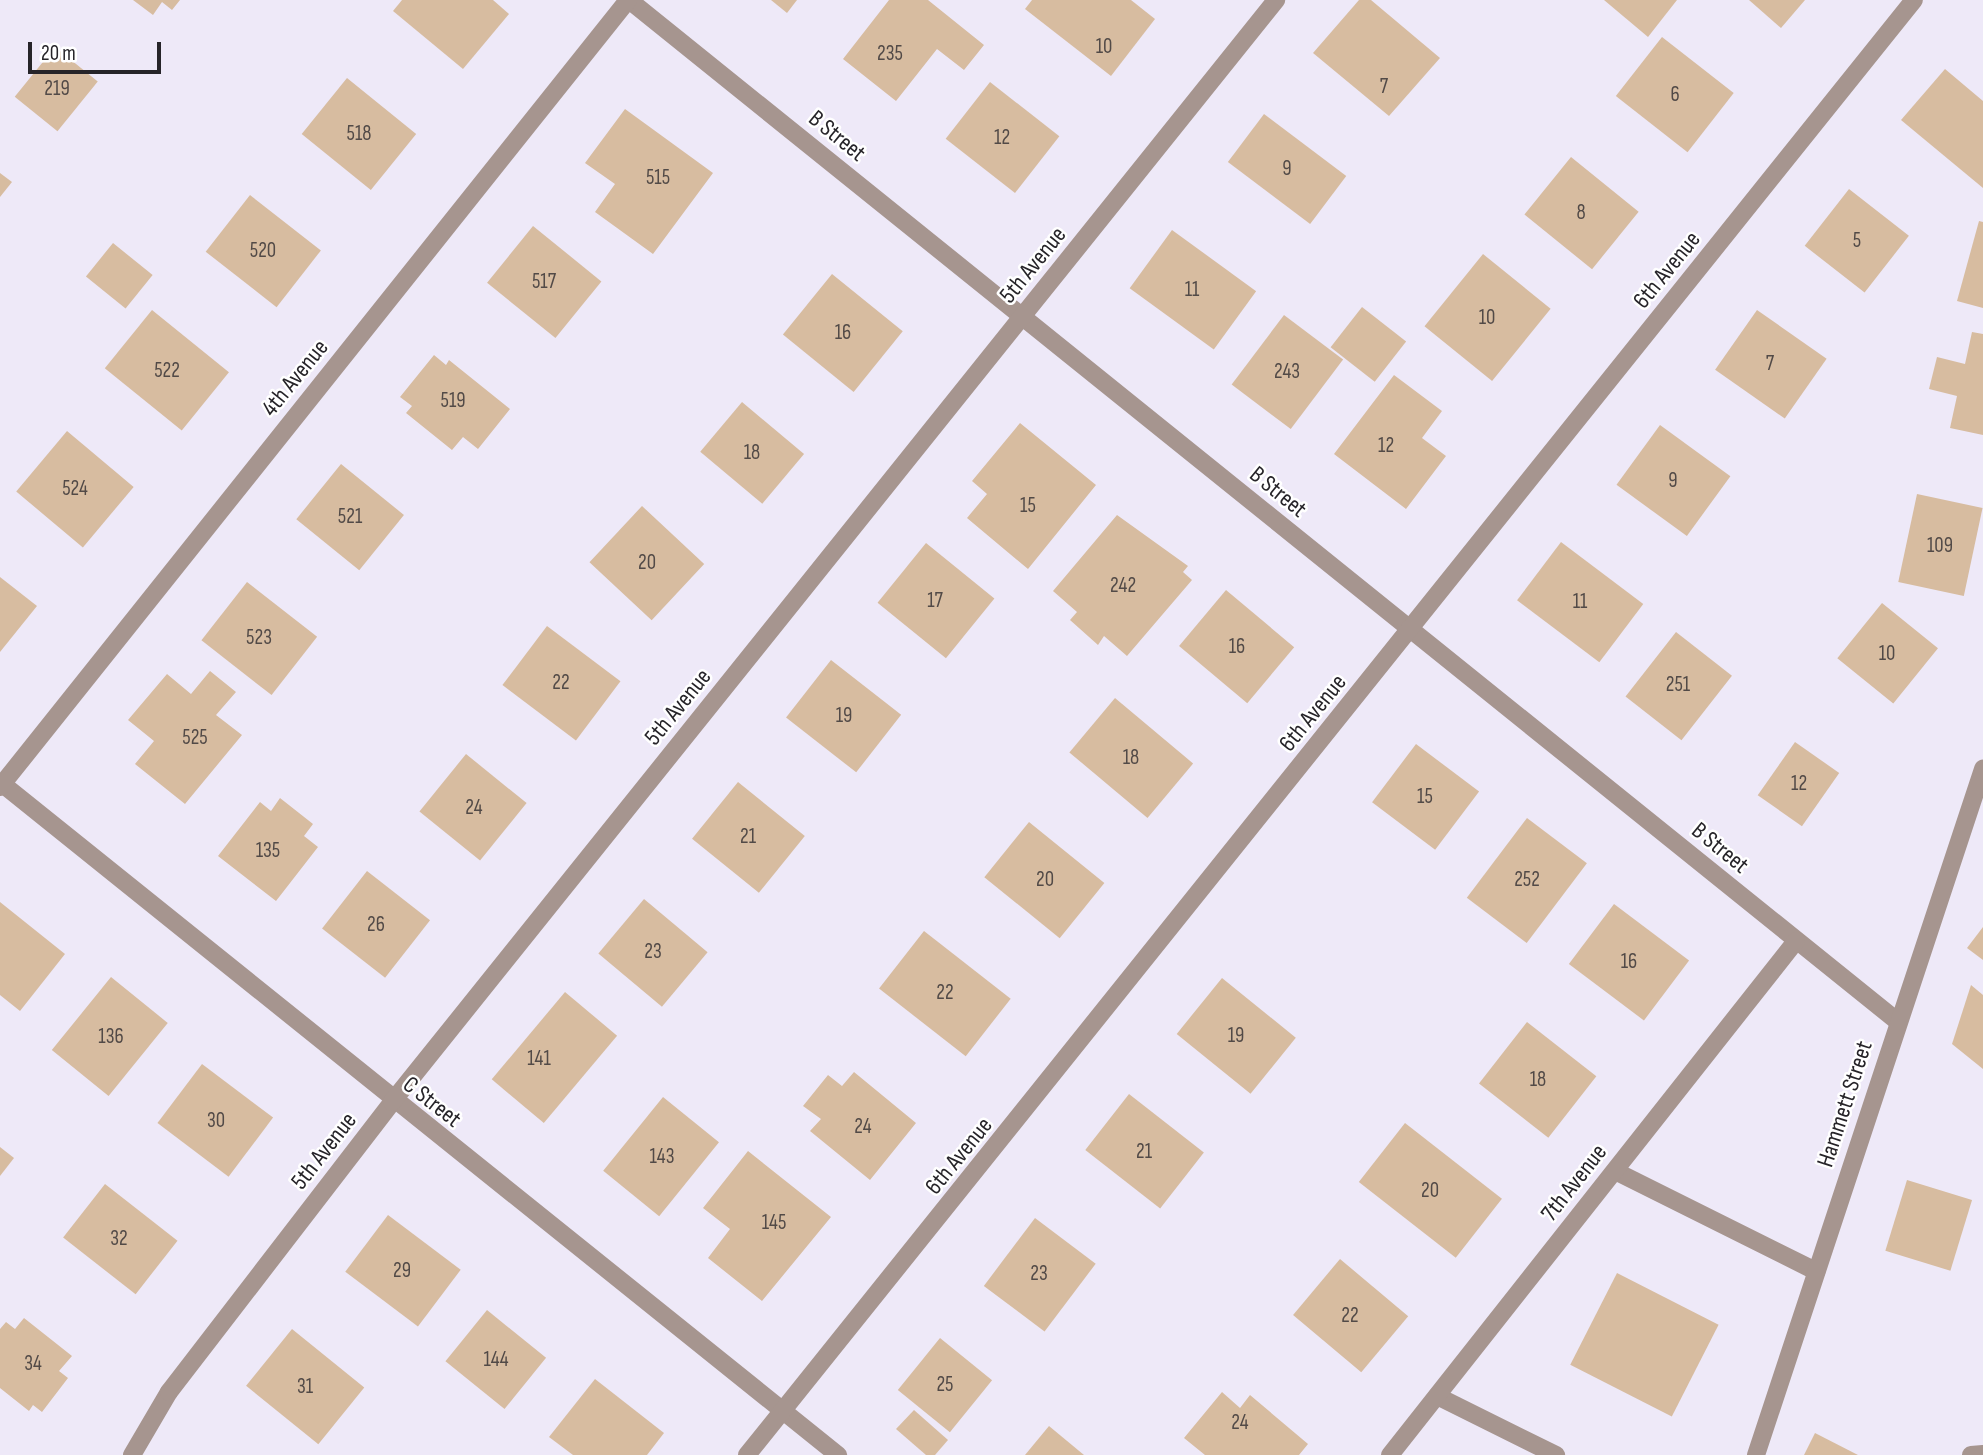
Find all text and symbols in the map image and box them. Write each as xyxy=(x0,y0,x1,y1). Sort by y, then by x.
scale bar xyxy=(32,28,164,72)
house number: 10 xyxy=(1096,34,1112,60)
text: 20 m xyxy=(41,41,76,66)
house number: 235 xyxy=(877,41,903,67)
house number: 7 xyxy=(1380,74,1388,100)
house number: 219 xyxy=(44,76,70,102)
house number: 6 xyxy=(1670,82,1680,108)
street label: B Street xyxy=(803,104,871,168)
house number: 518 xyxy=(347,121,371,147)
house number: 12 xyxy=(994,125,1010,151)
house number: 9 xyxy=(1282,156,1292,182)
house number: 515 xyxy=(646,165,670,191)
house number: 8 xyxy=(1576,200,1586,226)
street label: 5th Avenue xyxy=(994,221,1072,309)
street label: 6th Avenue xyxy=(1627,226,1707,314)
house number: 5 xyxy=(1853,228,1861,254)
house number: 520 xyxy=(250,238,276,264)
house number: 517 xyxy=(532,269,556,295)
house number: 11 xyxy=(1185,277,1199,303)
house number: 10 xyxy=(1479,305,1495,331)
house number: 16 xyxy=(835,320,851,346)
street label: 4th Avenue xyxy=(255,334,335,422)
house number: 7 xyxy=(1766,351,1774,377)
house number: 522 xyxy=(154,358,180,384)
house number: 243 xyxy=(1274,359,1300,385)
house number: 519 xyxy=(440,388,466,414)
house number: 12 xyxy=(1378,433,1394,459)
house number: 18 xyxy=(744,440,760,466)
street label: B Street xyxy=(1244,460,1312,524)
house number: 9 xyxy=(1668,468,1678,494)
house number: 524 xyxy=(62,476,88,502)
house number: 15 xyxy=(1020,493,1036,519)
house number: 521 xyxy=(338,504,362,530)
house number: 109 xyxy=(1927,533,1953,559)
house number: 20 xyxy=(638,550,656,576)
house number: 242 xyxy=(1110,573,1136,599)
house number: 17 xyxy=(927,588,943,614)
house number: 11 xyxy=(1573,589,1587,615)
house number: 523 xyxy=(246,625,272,651)
house number: 16 xyxy=(1229,634,1245,660)
house number: 10 xyxy=(1879,641,1895,667)
street label: 5th Avenue xyxy=(639,663,717,751)
street label: 6th Avenue xyxy=(1273,669,1353,757)
house number: 22 xyxy=(552,670,570,696)
house number: 251 xyxy=(1666,672,1690,698)
house number: 19 xyxy=(836,703,852,729)
house number: 525 xyxy=(182,725,208,751)
house number: 18 xyxy=(1123,745,1139,771)
house number: 12 xyxy=(1791,771,1807,797)
house number: 15 xyxy=(1417,784,1433,810)
house number: 24 xyxy=(465,795,483,821)
street label: B Street xyxy=(1686,816,1754,880)
house number: 21 xyxy=(740,824,756,850)
house number: 135 xyxy=(256,838,280,864)
house number: 20 xyxy=(1036,867,1054,893)
house number: 252 xyxy=(1514,867,1540,893)
house number: 26 xyxy=(367,912,385,938)
house number: 23 xyxy=(644,939,662,965)
house number: 16 xyxy=(1621,949,1637,975)
house number: 22 xyxy=(936,980,954,1006)
house number: 19 xyxy=(1228,1023,1244,1049)
house number: 136 xyxy=(98,1024,124,1050)
street label: Hammett Street xyxy=(1811,1037,1879,1171)
house number: 141 xyxy=(527,1046,551,1072)
house number: 18 xyxy=(1530,1067,1546,1093)
street label: C Street xyxy=(397,1070,467,1134)
street label: 5th Avenue xyxy=(285,1107,363,1195)
house number: 30 xyxy=(207,1108,225,1134)
street label: 6th Avenue xyxy=(919,1112,999,1200)
house number: 24 xyxy=(854,1114,872,1140)
house number: 21 xyxy=(1136,1139,1152,1165)
street label: 7th Avenue xyxy=(1535,1139,1613,1227)
house number: 143 xyxy=(649,1144,675,1170)
house number: 20 xyxy=(1421,1178,1439,1204)
house number: 145 xyxy=(762,1210,786,1236)
house number: 32 xyxy=(110,1226,128,1252)
house number: 29 xyxy=(393,1258,411,1284)
house number: 23 xyxy=(1030,1261,1048,1287)
house number: 22 xyxy=(1341,1303,1359,1329)
house number: 144 xyxy=(484,1347,508,1373)
house number: 34 xyxy=(24,1351,42,1377)
house number: 25 xyxy=(936,1372,954,1398)
house number: 31 xyxy=(297,1374,313,1400)
house number: 24 xyxy=(1231,1410,1249,1436)

